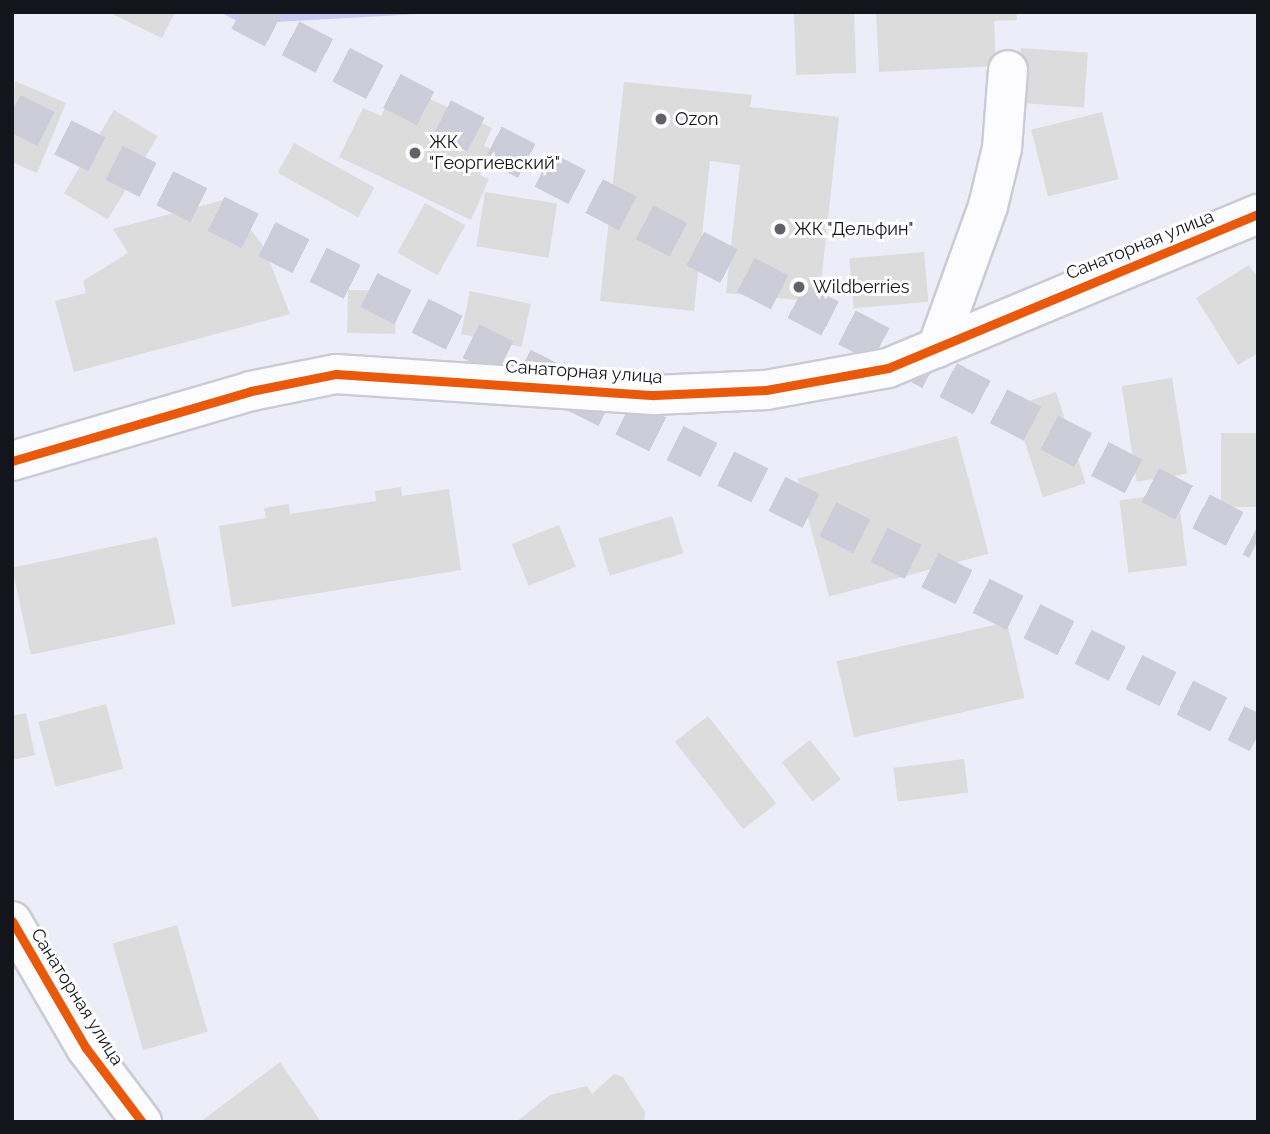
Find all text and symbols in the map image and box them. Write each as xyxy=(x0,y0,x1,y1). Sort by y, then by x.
place label: Ozon xyxy=(675,108,718,130)
marker: Ozon xyxy=(653,111,669,127)
place label: ЖК "Георгиевский" xyxy=(429,132,560,174)
marker: ЖК "Георгиевский" xyxy=(407,145,423,161)
street label: Санаторная улица xyxy=(1063,205,1217,285)
place label: ЖК "Дельфин" xyxy=(794,218,914,240)
marker: ЖК "Дельфин" xyxy=(772,221,788,237)
place label: Wildberries xyxy=(813,276,909,298)
marker: Wildberries xyxy=(791,279,807,295)
street label: Санаторная улица xyxy=(505,356,663,388)
street label: Санаторная улица xyxy=(26,924,128,1070)

